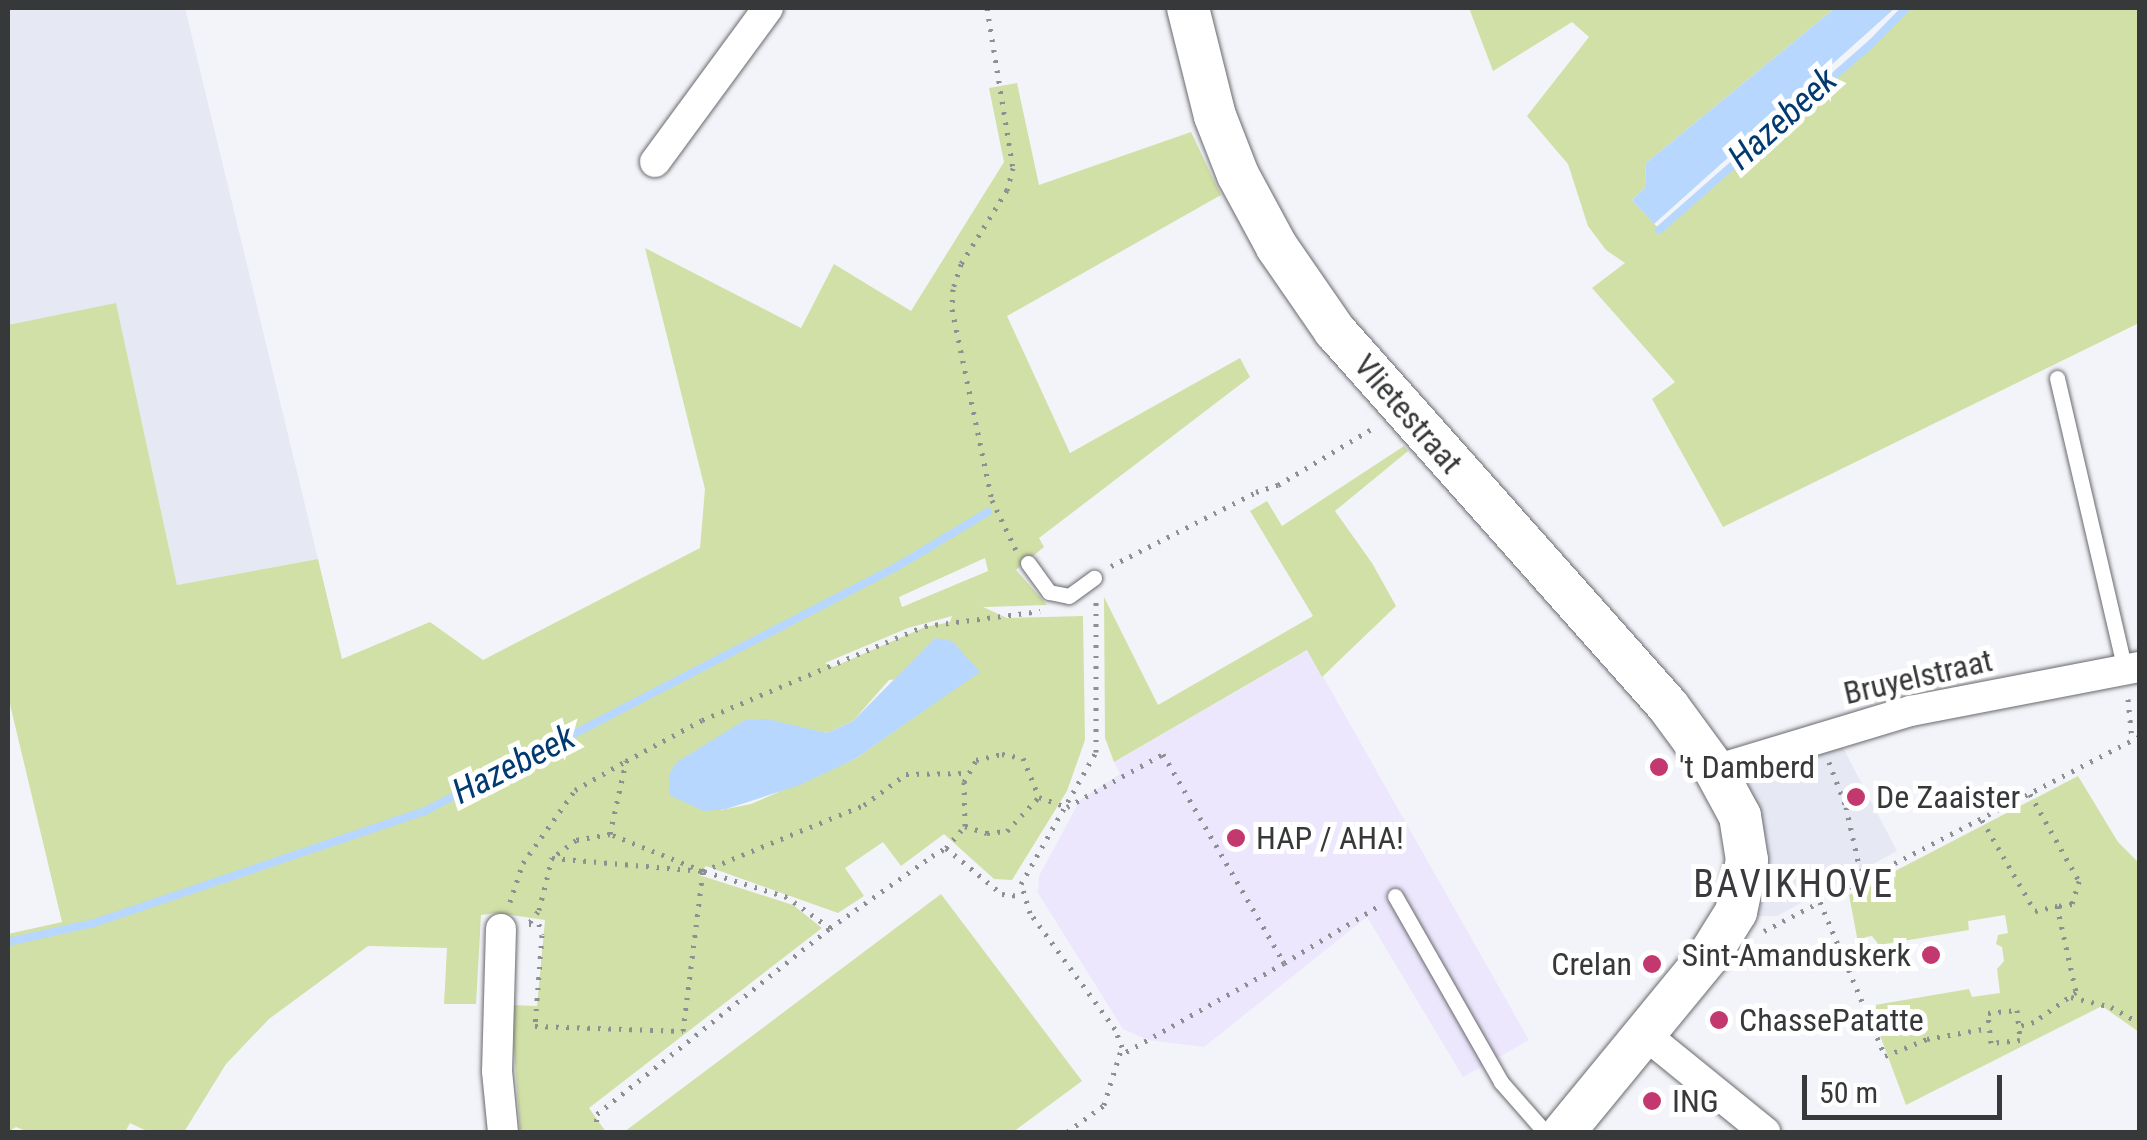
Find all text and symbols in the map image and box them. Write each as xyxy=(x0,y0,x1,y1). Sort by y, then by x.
water label: Hazebeek xyxy=(1720,59,1846,179)
street label: Vlietestraat xyxy=(1346,347,1470,481)
street label: Bruyelstraat xyxy=(1840,641,1996,713)
water label: Hazebeek xyxy=(446,716,582,814)
place label: 't Damberd xyxy=(1679,748,1815,786)
marker: 't Damberd xyxy=(1648,756,1670,778)
place label: De Zaaister xyxy=(1876,778,2020,816)
marker: De Zaaister xyxy=(1845,786,1867,808)
place label: HAP / AHA! xyxy=(1256,819,1404,857)
marker: HAP / AHA! xyxy=(1225,827,1247,849)
district label: BAVIKHOVE xyxy=(1693,862,1895,908)
place label: Sint-Amanduskerk xyxy=(1682,936,1911,974)
marker: Sint-Amanduskerk xyxy=(1920,944,1942,966)
place label: Crelan xyxy=(1551,945,1632,983)
marker: Crelan xyxy=(1641,953,1663,975)
place label: ChassePatatte xyxy=(1739,1001,1924,1039)
marker: ChassePatatte xyxy=(1708,1009,1730,1031)
scale bar xyxy=(1807,1055,2007,1117)
text: 50 m xyxy=(1819,1075,1878,1110)
place label: ING xyxy=(1672,1082,1719,1120)
marker: ING xyxy=(1641,1090,1663,1112)

